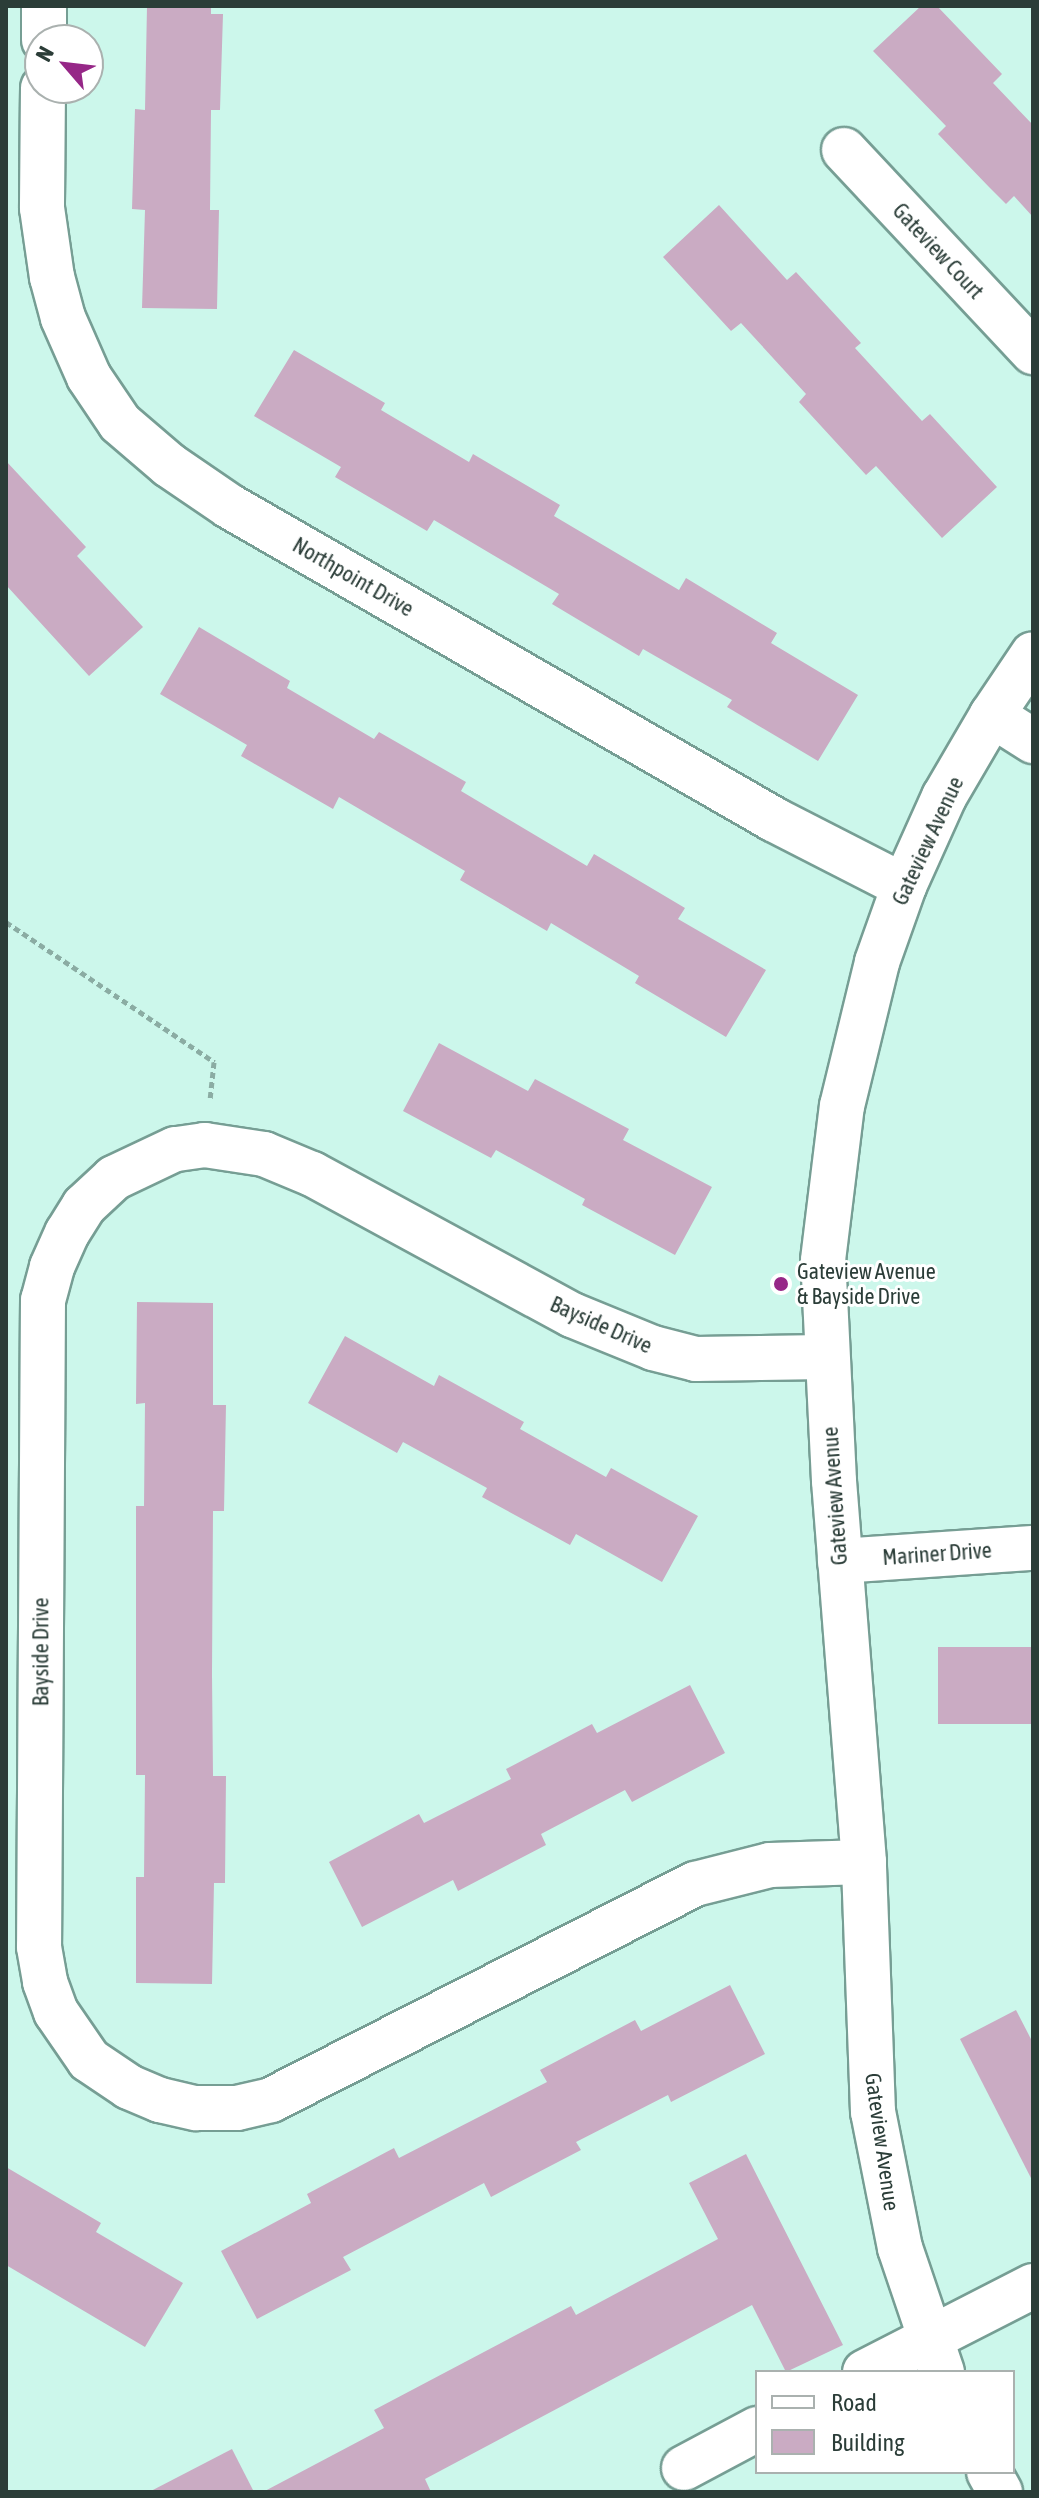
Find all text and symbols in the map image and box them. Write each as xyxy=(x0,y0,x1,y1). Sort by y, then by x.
north arrow xyxy=(24,24,104,104)
text: N xyxy=(30,42,59,66)
street label: Gateview Court xyxy=(887,198,989,304)
street label: Northpoint Drive xyxy=(288,532,418,622)
street label: Gateview Avenue xyxy=(887,773,969,909)
place label: Gateview Avenue & Bayside Drive xyxy=(797,1258,936,1310)
marker: Gateview Avenue & Bayside Drive xyxy=(772,1275,790,1293)
street label: Bayside Drive xyxy=(546,1291,656,1359)
street label: Gateview Avenue xyxy=(817,1426,853,1566)
street label: Mariner Drive xyxy=(882,1537,992,1571)
street label: Bayside Drive xyxy=(28,1598,54,1706)
street label: Gateview Avenue xyxy=(859,2071,905,2213)
legend xyxy=(755,2370,1015,2474)
text: Road xyxy=(831,2389,877,2416)
text: Building xyxy=(831,2429,904,2456)

